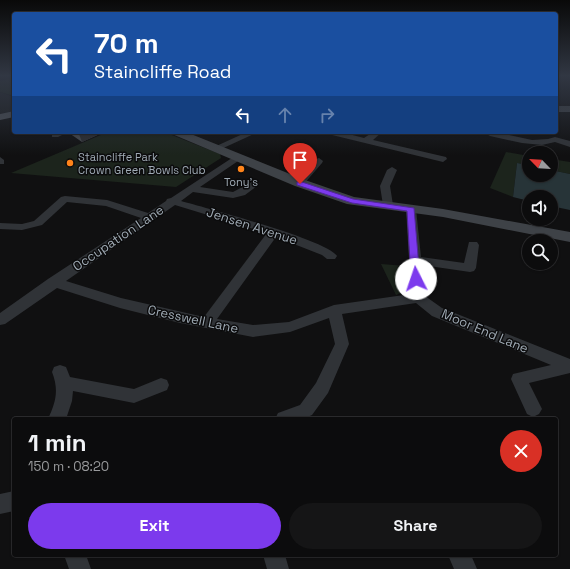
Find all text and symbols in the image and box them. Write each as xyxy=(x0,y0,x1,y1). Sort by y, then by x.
text: 70 m xyxy=(94,25,159,61)
icon: left xyxy=(28,28,80,80)
text: Staincliffe Road xyxy=(94,60,231,83)
icon: left xyxy=(232,104,254,126)
icon: ahead xyxy=(274,104,296,126)
icon: right xyxy=(316,104,338,126)
pin xyxy=(283,143,317,184)
north arrow xyxy=(522,146,558,182)
map controls xyxy=(522,146,558,270)
icon: arrive xyxy=(289,149,311,171)
place label: Staincliffe Park Crown Green Bowls Club xyxy=(78,150,206,177)
marker: Staincliffe Park Crown Green Bowls Club xyxy=(65,158,75,168)
marker: Tony's xyxy=(236,164,246,174)
place label: Tony's xyxy=(224,175,258,189)
button: sound xyxy=(522,190,558,226)
street label: Occupation Lane xyxy=(69,201,167,275)
street label: Jensen Avenue xyxy=(204,203,300,249)
button: search xyxy=(522,234,558,270)
position arrow xyxy=(395,258,437,300)
street label: Cresswell Lane xyxy=(146,301,240,337)
street label: Moor End Lane xyxy=(439,305,531,357)
text: 1 min xyxy=(28,427,87,458)
button: close xyxy=(500,430,542,472)
text: 150 m · 08:20 xyxy=(28,458,109,475)
button: Exit xyxy=(28,503,281,549)
button: Share xyxy=(289,503,542,549)

